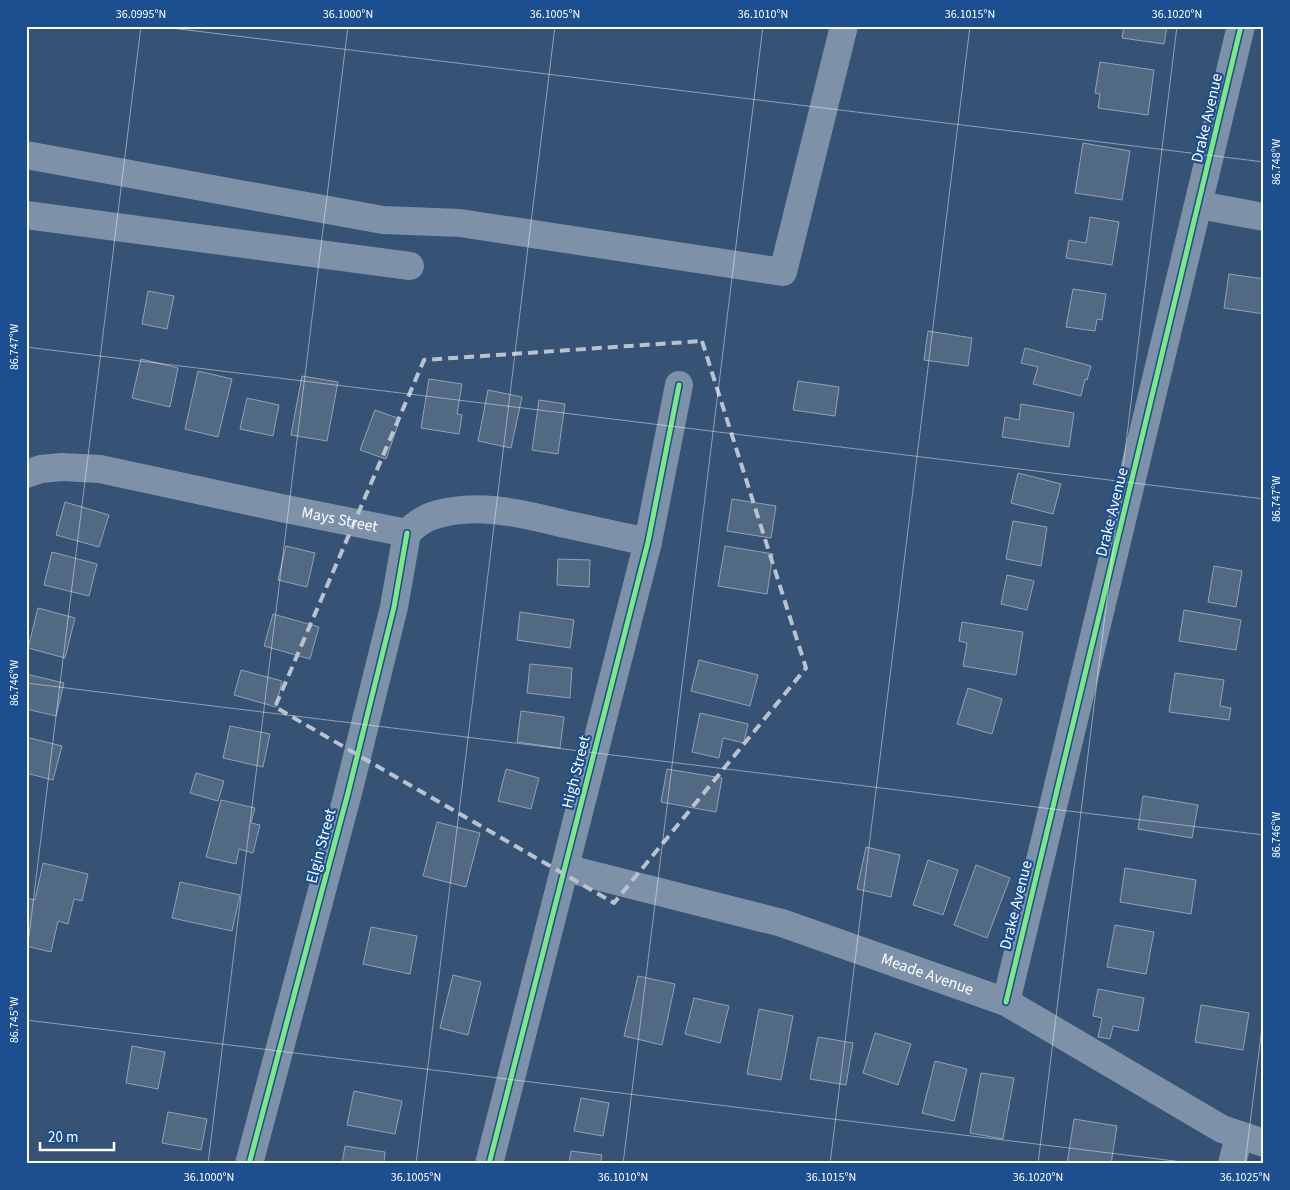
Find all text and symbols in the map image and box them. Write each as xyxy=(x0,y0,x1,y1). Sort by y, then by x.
text: 36.0995°N xyxy=(116,6,166,23)
text: 36.1000°N xyxy=(323,6,373,23)
text: 36.1005°N xyxy=(530,6,580,23)
text: 36.1010°N xyxy=(738,6,788,23)
text: 36.1015°N xyxy=(945,6,995,23)
text: 36.1020°N xyxy=(1152,6,1202,23)
street label: Drake Avenue xyxy=(1186,71,1228,165)
text: 86.748°W xyxy=(1268,138,1285,185)
text: 86.747°W xyxy=(6,323,23,370)
street label: Drake Avenue xyxy=(1090,465,1134,559)
text: 86.747°W xyxy=(1268,475,1285,522)
street label: Mays Street xyxy=(300,501,380,538)
text: 86.746°W xyxy=(6,659,23,706)
street label: High Street xyxy=(556,733,596,811)
street label: Elgin Street xyxy=(300,806,342,886)
text: 86.746°W xyxy=(1268,811,1285,858)
street label: Drake Avenue xyxy=(994,858,1038,952)
street label: Meade Avenue xyxy=(878,948,977,1001)
text: 86.745°W xyxy=(6,996,23,1043)
scale bar xyxy=(40,1120,114,1152)
text: 20 m xyxy=(48,1127,78,1148)
text: 36.1000°N xyxy=(184,1169,234,1186)
text: 36.1005°N xyxy=(391,1169,441,1186)
text: 36.1010°N xyxy=(598,1169,648,1186)
text: 36.1015°N xyxy=(806,1169,856,1186)
text: 36.1020°N xyxy=(1013,1169,1063,1186)
text: 36.1025°N xyxy=(1220,1169,1270,1186)

